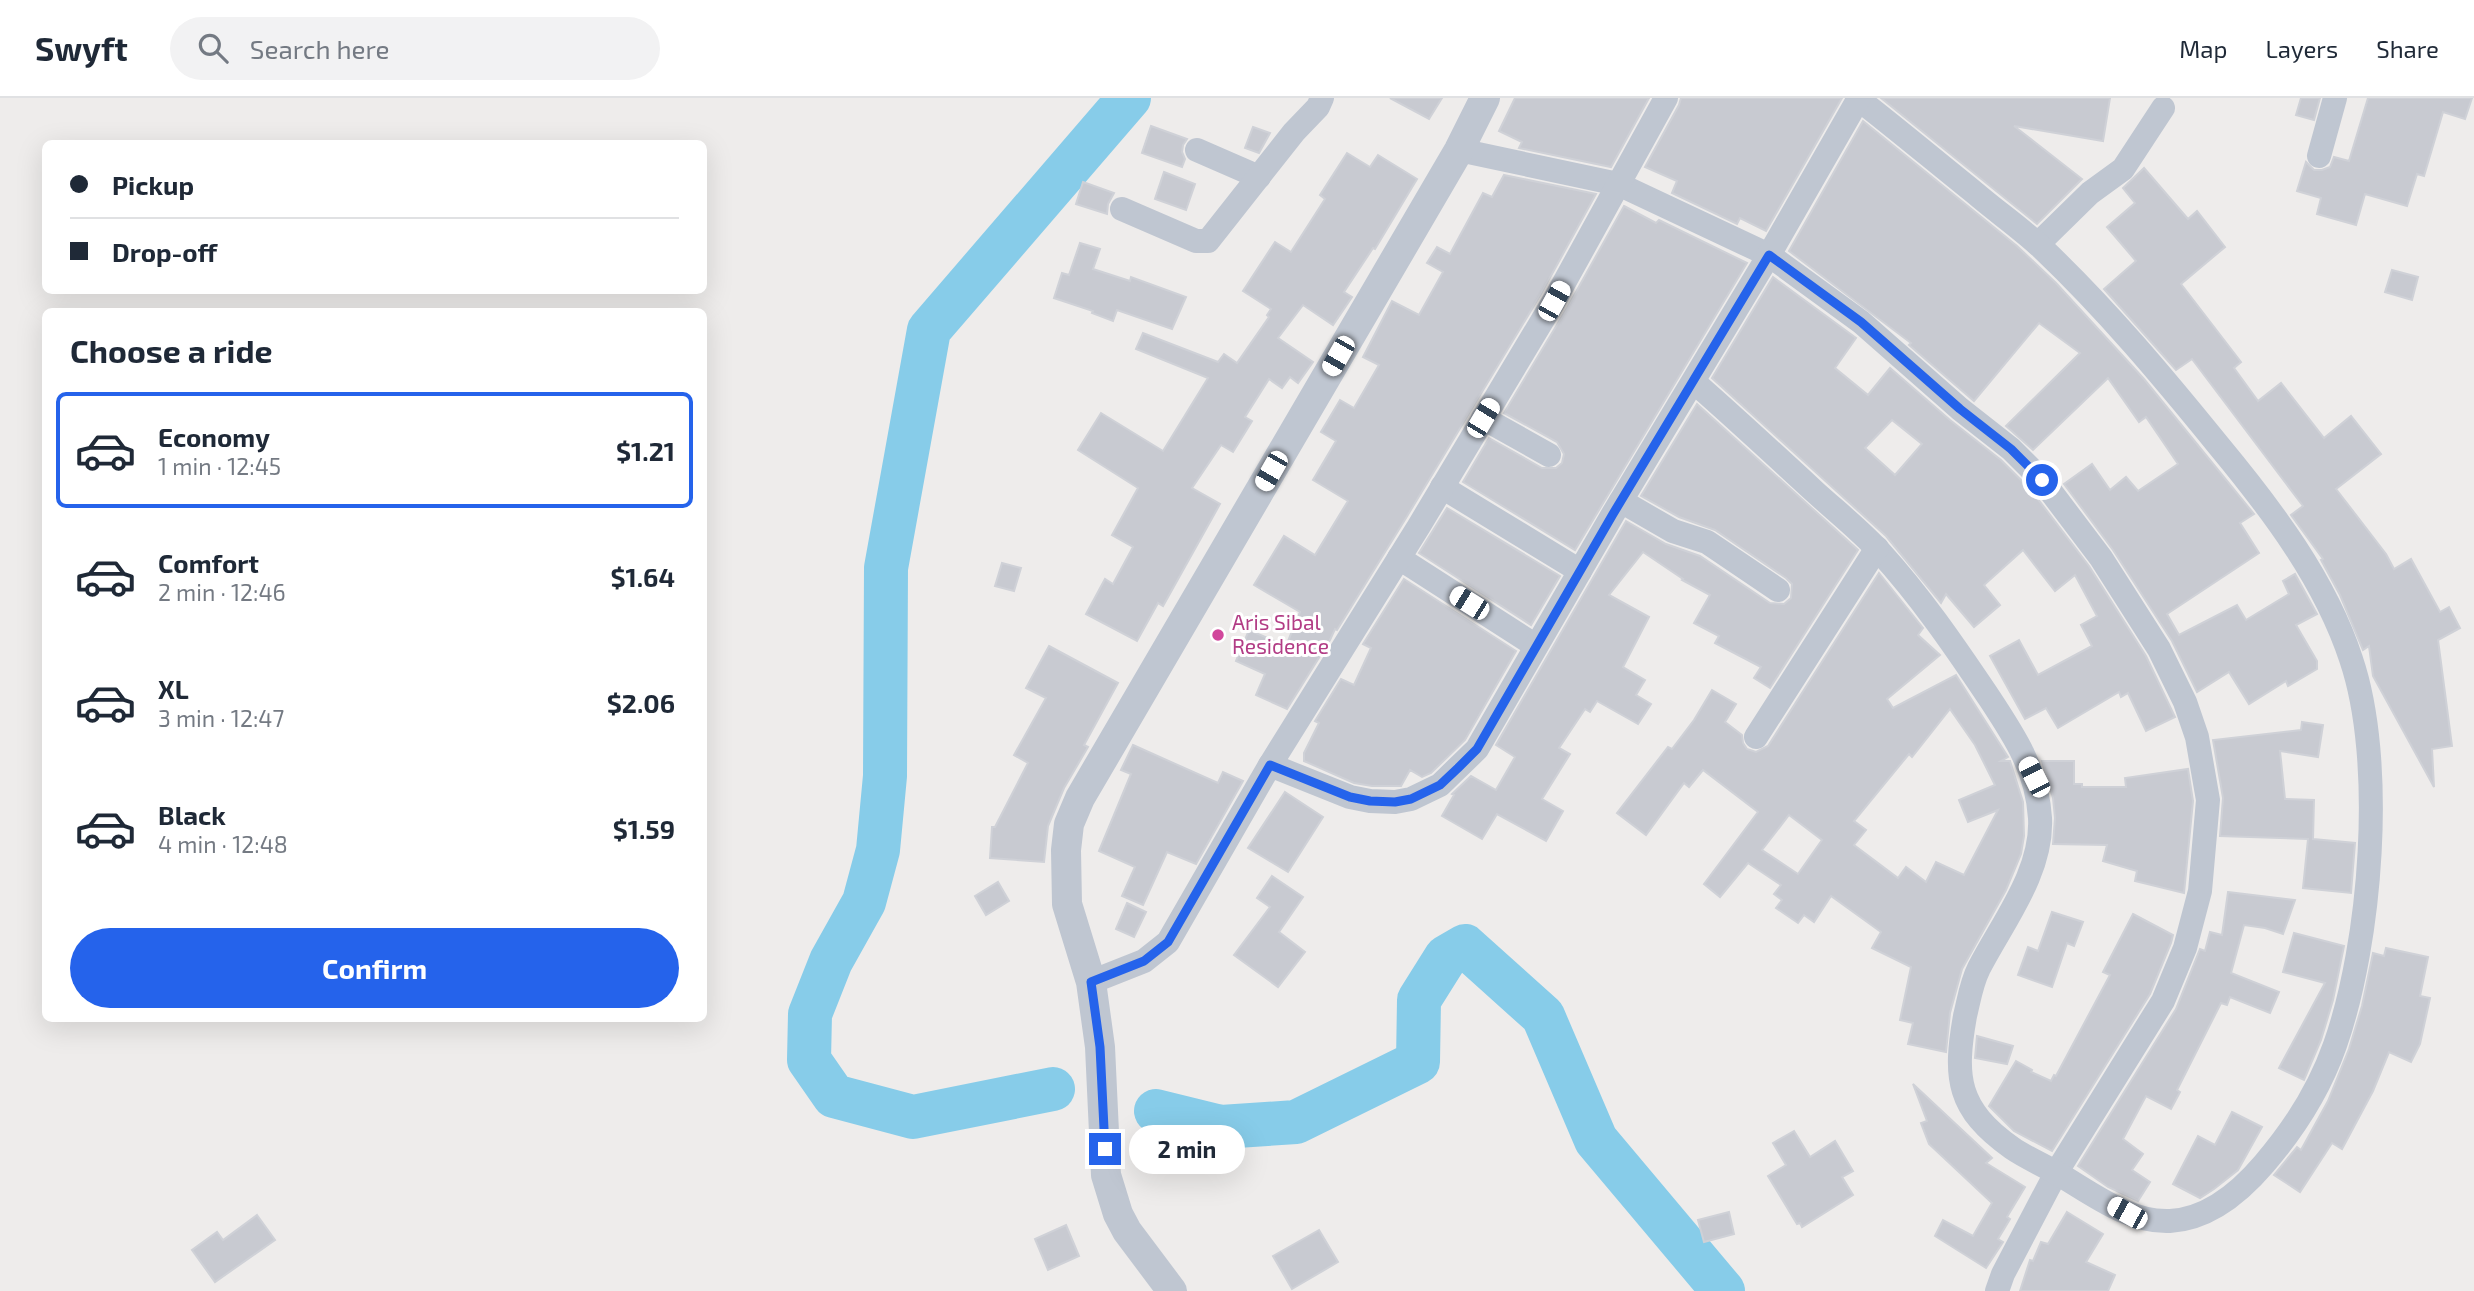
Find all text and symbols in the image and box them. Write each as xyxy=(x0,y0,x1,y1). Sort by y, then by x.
search box xyxy=(170,17,660,80)
text: Swyft xyxy=(35,28,128,68)
icon: search xyxy=(194,29,232,67)
text: Search here xyxy=(250,33,390,64)
text: Map xyxy=(2179,34,2227,63)
text: Layers xyxy=(2265,34,2338,63)
text: Share xyxy=(2376,34,2439,63)
text: Pickup xyxy=(112,169,194,200)
text: Drop-off xyxy=(112,236,217,267)
car xyxy=(1535,278,1574,324)
text: Choose a ride xyxy=(70,331,273,369)
car xyxy=(1319,333,1358,379)
car xyxy=(1464,395,1503,441)
icon: car xyxy=(74,419,137,482)
text: Economy xyxy=(158,421,270,452)
text: $1.21 xyxy=(616,435,675,466)
car xyxy=(1252,448,1291,494)
text: 1 min · 12:45 xyxy=(158,452,281,480)
route start xyxy=(2026,464,2058,496)
icon: car xyxy=(74,545,137,608)
text: Comfort xyxy=(158,547,259,578)
text: $1.64 xyxy=(610,561,675,592)
text: 2 min · 12:46 xyxy=(158,578,286,606)
car xyxy=(1446,583,1493,623)
place label: Aris Sibal Residence xyxy=(1232,609,1329,658)
marker: Aris Sibal Residence xyxy=(1210,627,1226,643)
icon: car xyxy=(74,671,137,734)
text: XL xyxy=(158,673,189,704)
text: $2.06 xyxy=(607,687,675,718)
text: 3 min · 12:47 xyxy=(158,704,284,732)
car xyxy=(2016,754,2053,800)
icon: car xyxy=(74,797,137,860)
text: Black xyxy=(158,799,226,830)
text: $1.59 xyxy=(613,813,675,844)
text: 4 min · 12:48 xyxy=(158,830,288,858)
button: Confirm xyxy=(70,928,679,1008)
callout: 2 min xyxy=(1130,1124,1245,1174)
route end xyxy=(1089,1133,1121,1165)
text: 2 min xyxy=(1158,1135,1216,1163)
car xyxy=(2104,1194,2151,1232)

